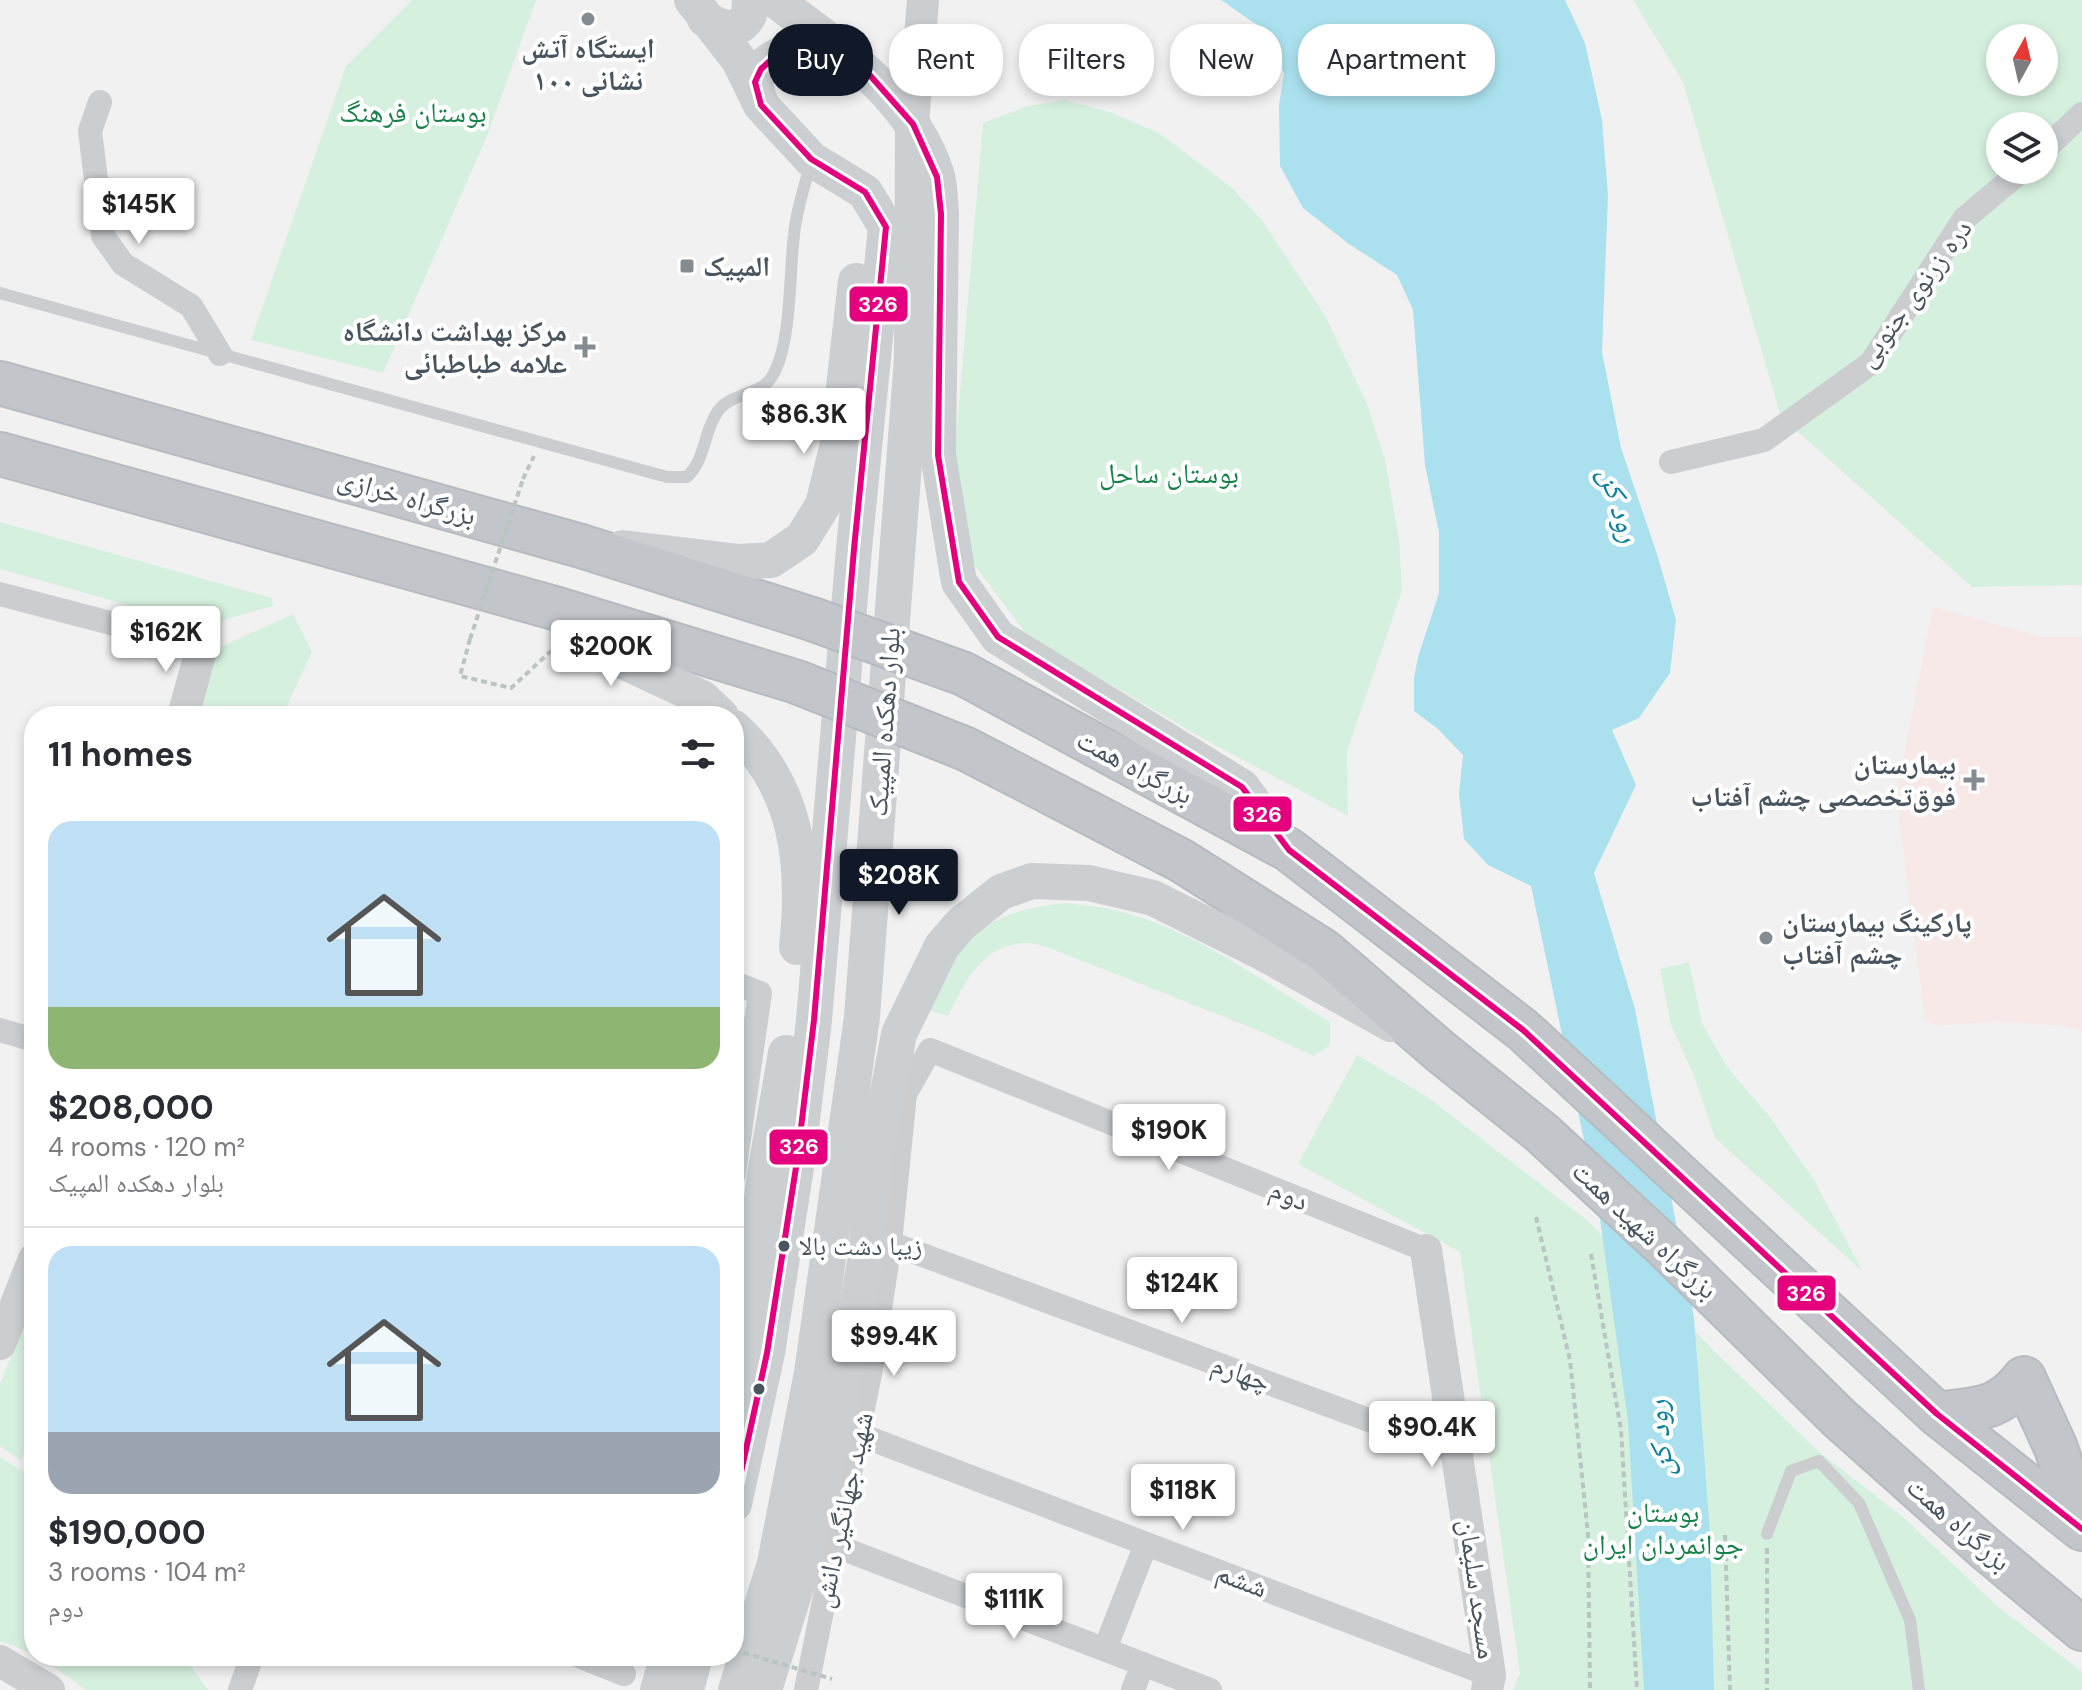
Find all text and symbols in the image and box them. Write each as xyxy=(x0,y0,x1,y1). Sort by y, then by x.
marker: ایستگاه آتش نشانی ۱۰۰ xyxy=(579,10,597,28)
chip: Buy xyxy=(768,24,873,96)
chip: Rent xyxy=(889,24,1003,96)
chip: Filters xyxy=(1019,24,1154,96)
chip: New xyxy=(1170,24,1282,96)
chip: Apartment xyxy=(1298,24,1495,96)
north arrow xyxy=(1986,24,2058,96)
map controls xyxy=(1986,24,2058,184)
place label: ایستگاه آتش نشانی ۱۰۰ xyxy=(521,30,655,99)
park label: بوستان فرهنگ xyxy=(339,94,487,131)
button: layers xyxy=(1986,112,2058,184)
pin: $145K xyxy=(83,178,195,246)
text: $145K xyxy=(101,187,177,221)
street label: دره زرنوی جنوبی xyxy=(1848,212,1980,374)
place label: المپیک xyxy=(703,248,770,285)
marker: المپیک xyxy=(678,257,696,275)
line badge: 326 xyxy=(848,285,909,323)
text: 326 xyxy=(858,290,898,319)
place label: مرکز بهداشت دانشگاه علامه طباطبائی xyxy=(343,313,567,382)
marker: مرکز بهداشت دانشگاه علامه طباطبائی xyxy=(574,336,596,358)
pin: $86.3K xyxy=(739,388,869,456)
text: $86.3K xyxy=(761,397,847,431)
park label: بوستان ساحل xyxy=(1099,455,1239,492)
street label: بزرگراه خرازی xyxy=(334,460,480,534)
water label: رود کن xyxy=(1590,463,1650,547)
pin: $162K xyxy=(110,606,222,674)
text: $162K xyxy=(129,615,203,649)
pin: $200K xyxy=(555,620,667,688)
street label: بلوار دهکده المپیک xyxy=(859,626,909,818)
text: $200K xyxy=(569,629,653,663)
street label: بزرگراه همت xyxy=(1070,721,1200,813)
text: 11 homes xyxy=(48,732,193,777)
icon: filters xyxy=(676,732,720,776)
place label: بیمارستان فوق‌تخصصی چشم آفتاب xyxy=(1690,746,1956,815)
marker: بیمارستان فوق‌تخصصی چشم آفتاب xyxy=(1963,769,1985,791)
line badge: 326 xyxy=(1232,795,1293,833)
text: 326 xyxy=(1242,800,1282,829)
pin: $208K xyxy=(843,849,955,917)
text: $208K xyxy=(858,858,940,892)
icon: home xyxy=(312,873,456,1017)
place label: پاركينگ بيمارستان چشم آفتاب xyxy=(1782,904,1972,973)
marker: پاركينگ بيمارستان چشم آفتاب xyxy=(1757,929,1775,947)
text: $208,000 xyxy=(48,1085,214,1130)
pin: $190K xyxy=(1113,1104,1225,1172)
text: $190K xyxy=(1131,1113,1207,1147)
line badge: 326 xyxy=(768,1128,829,1166)
text: 4 rooms · 120 m² xyxy=(48,1130,245,1164)
text: 326 xyxy=(779,1132,819,1161)
street label: بزرگراه شهید همت xyxy=(1564,1153,1726,1307)
text: بلوار دهکده المپیک xyxy=(48,1166,224,1200)
street label: دوم xyxy=(1264,1171,1314,1219)
place label: زیبا دشت بالا xyxy=(799,1229,922,1263)
marker: زیبا دشت بالا xyxy=(776,1238,792,1254)
pin: $124K xyxy=(1126,1257,1238,1325)
text: $124K xyxy=(1145,1266,1219,1300)
line badge: 326 xyxy=(1776,1274,1837,1312)
text: 326 xyxy=(1786,1279,1826,1308)
icon: home xyxy=(312,1298,456,1442)
pin: $99.4K xyxy=(829,1310,959,1378)
text: $99.4K xyxy=(850,1319,938,1353)
street label: چهارم xyxy=(1206,1345,1276,1401)
unlabelled marker xyxy=(751,1381,767,1397)
water label: رود کن xyxy=(1636,1398,1682,1478)
pin: $90.4K xyxy=(1367,1401,1497,1469)
street label: شهید جهانگیر دانش xyxy=(804,1409,882,1611)
text: $90.4K xyxy=(1387,1410,1477,1444)
pin: $118K xyxy=(1127,1464,1239,1532)
street label: بزرگراه همت xyxy=(1899,1468,2019,1580)
text: $118K xyxy=(1149,1473,1217,1507)
park label: بوستان جوانمردان ایران xyxy=(1583,1494,1743,1563)
text: $190,000 xyxy=(48,1510,206,1555)
street label: مسجد سلیمان xyxy=(1450,1517,1506,1661)
street label: ششم xyxy=(1211,1553,1273,1607)
text: 3 rooms · 104 m² xyxy=(48,1555,246,1589)
pin: $111K xyxy=(958,1573,1070,1641)
text: $111K xyxy=(983,1582,1045,1616)
text: دوم xyxy=(48,1591,84,1625)

